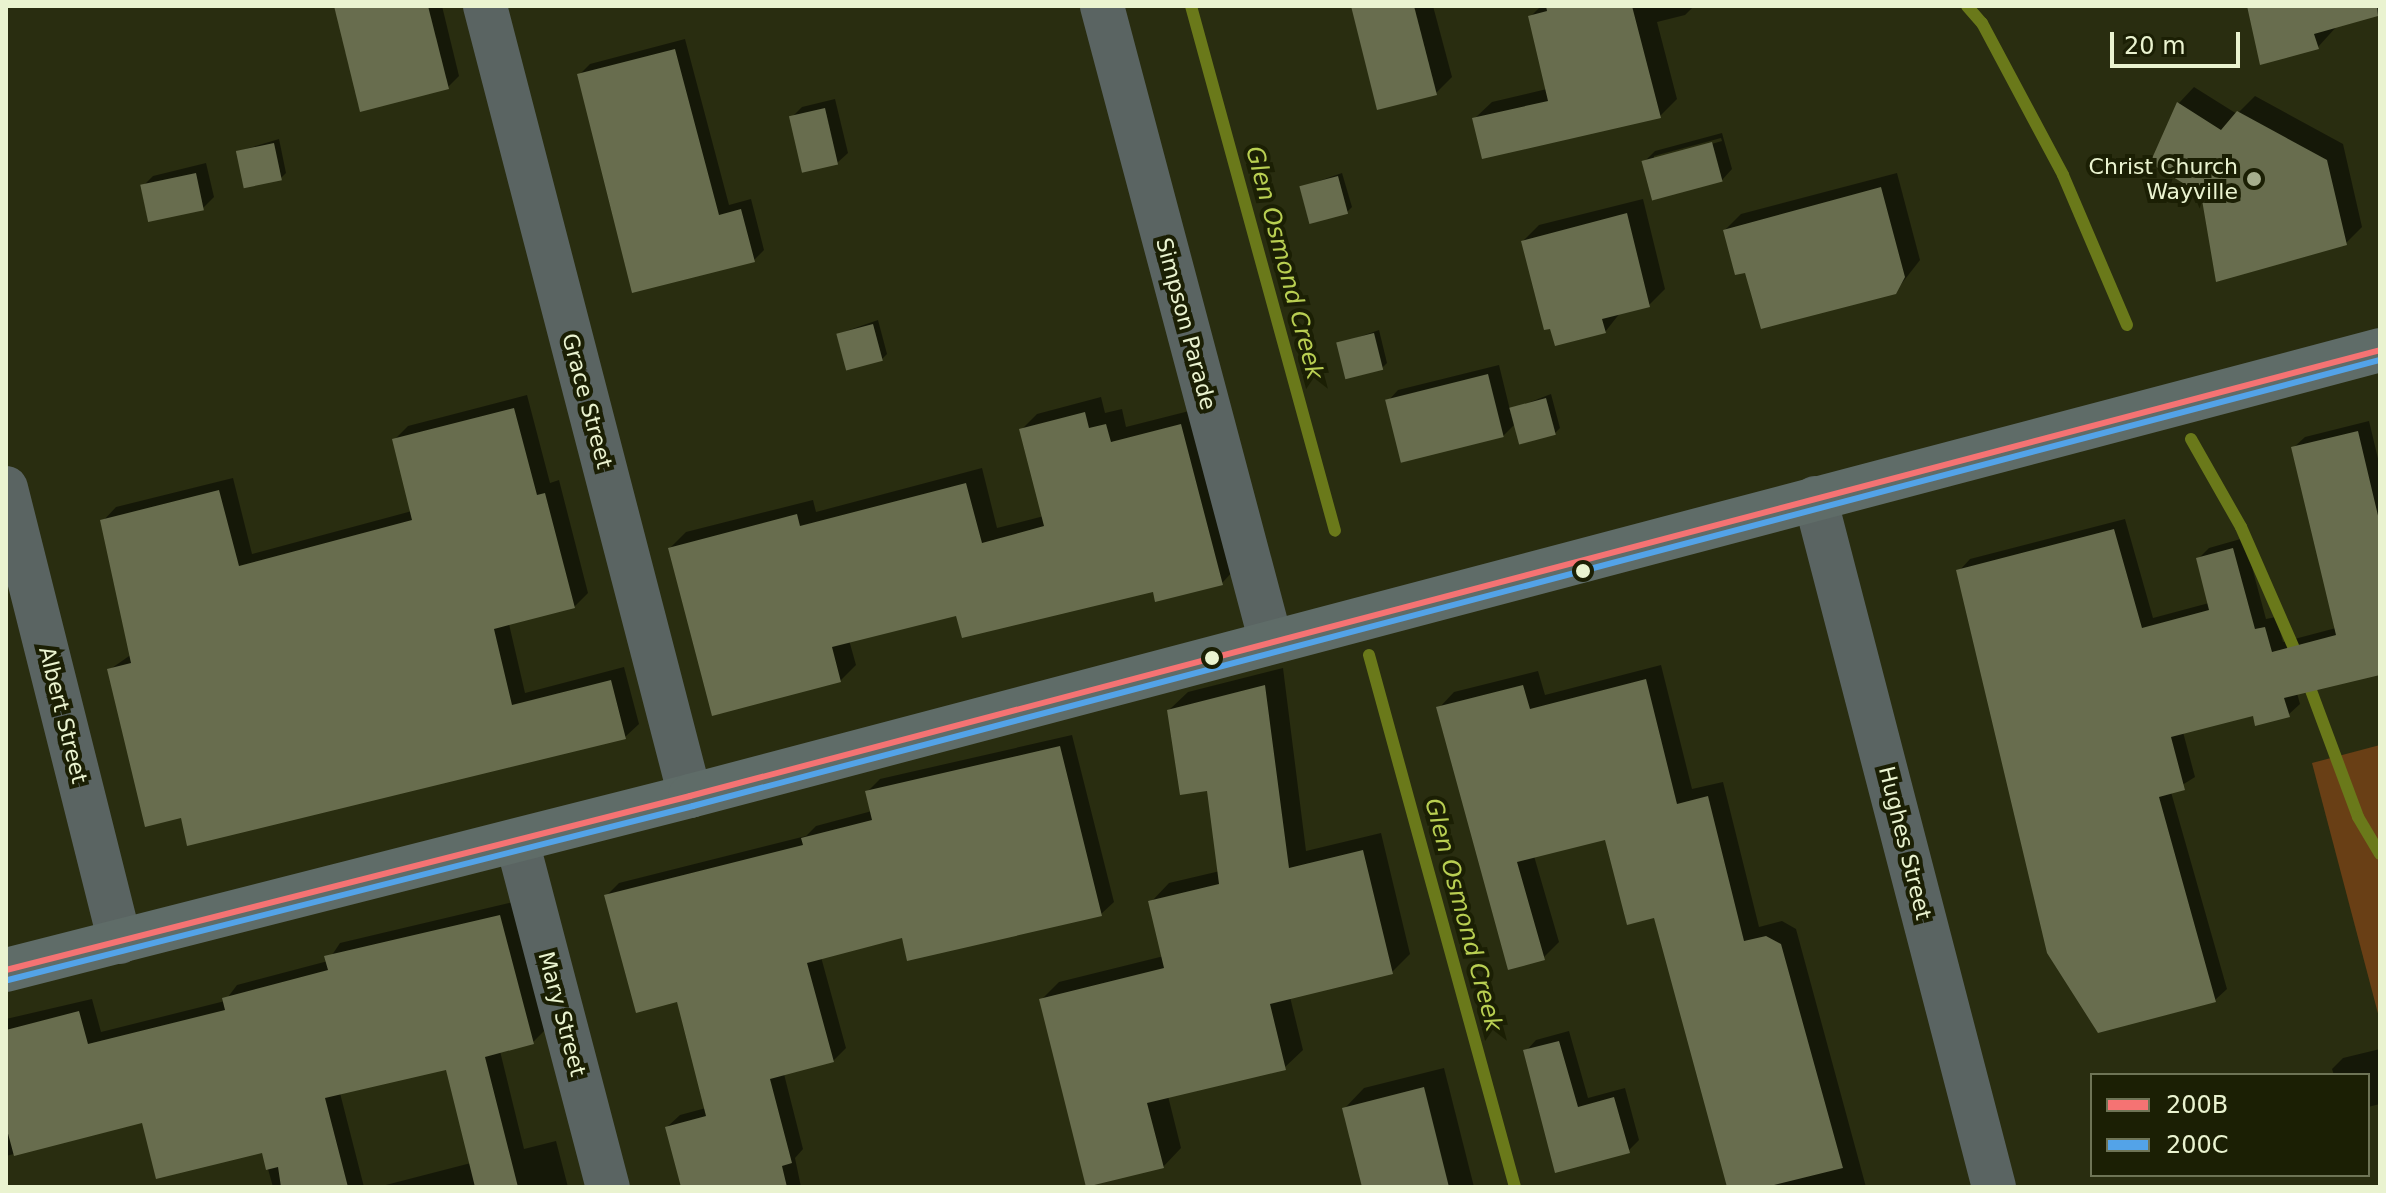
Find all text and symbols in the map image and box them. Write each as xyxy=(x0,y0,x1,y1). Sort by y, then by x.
scale bar xyxy=(2114,16,2244,66)
text: 20 m xyxy=(2124,32,2186,60)
water label: Glen Osmond Creek xyxy=(1239,143,1329,383)
place label: Christ Church Wayville xyxy=(2089,153,2238,204)
marker: Christ Church Wayville xyxy=(2245,170,2263,188)
street label: Simpson Parade xyxy=(1150,235,1222,413)
street label: Grace Street xyxy=(556,330,618,472)
unlabelled marker xyxy=(1575,563,1591,579)
street label: Albert Street xyxy=(33,644,93,786)
unlabelled marker xyxy=(1204,650,1220,666)
street label: Hughes Street xyxy=(1873,764,1937,922)
water label: Glen Osmond Creek xyxy=(1418,795,1508,1035)
street label: Mary Street xyxy=(533,949,591,1079)
legend xyxy=(2090,1073,2370,1177)
text: 200B xyxy=(2166,1091,2228,1119)
text: 200C xyxy=(2166,1131,2229,1159)

